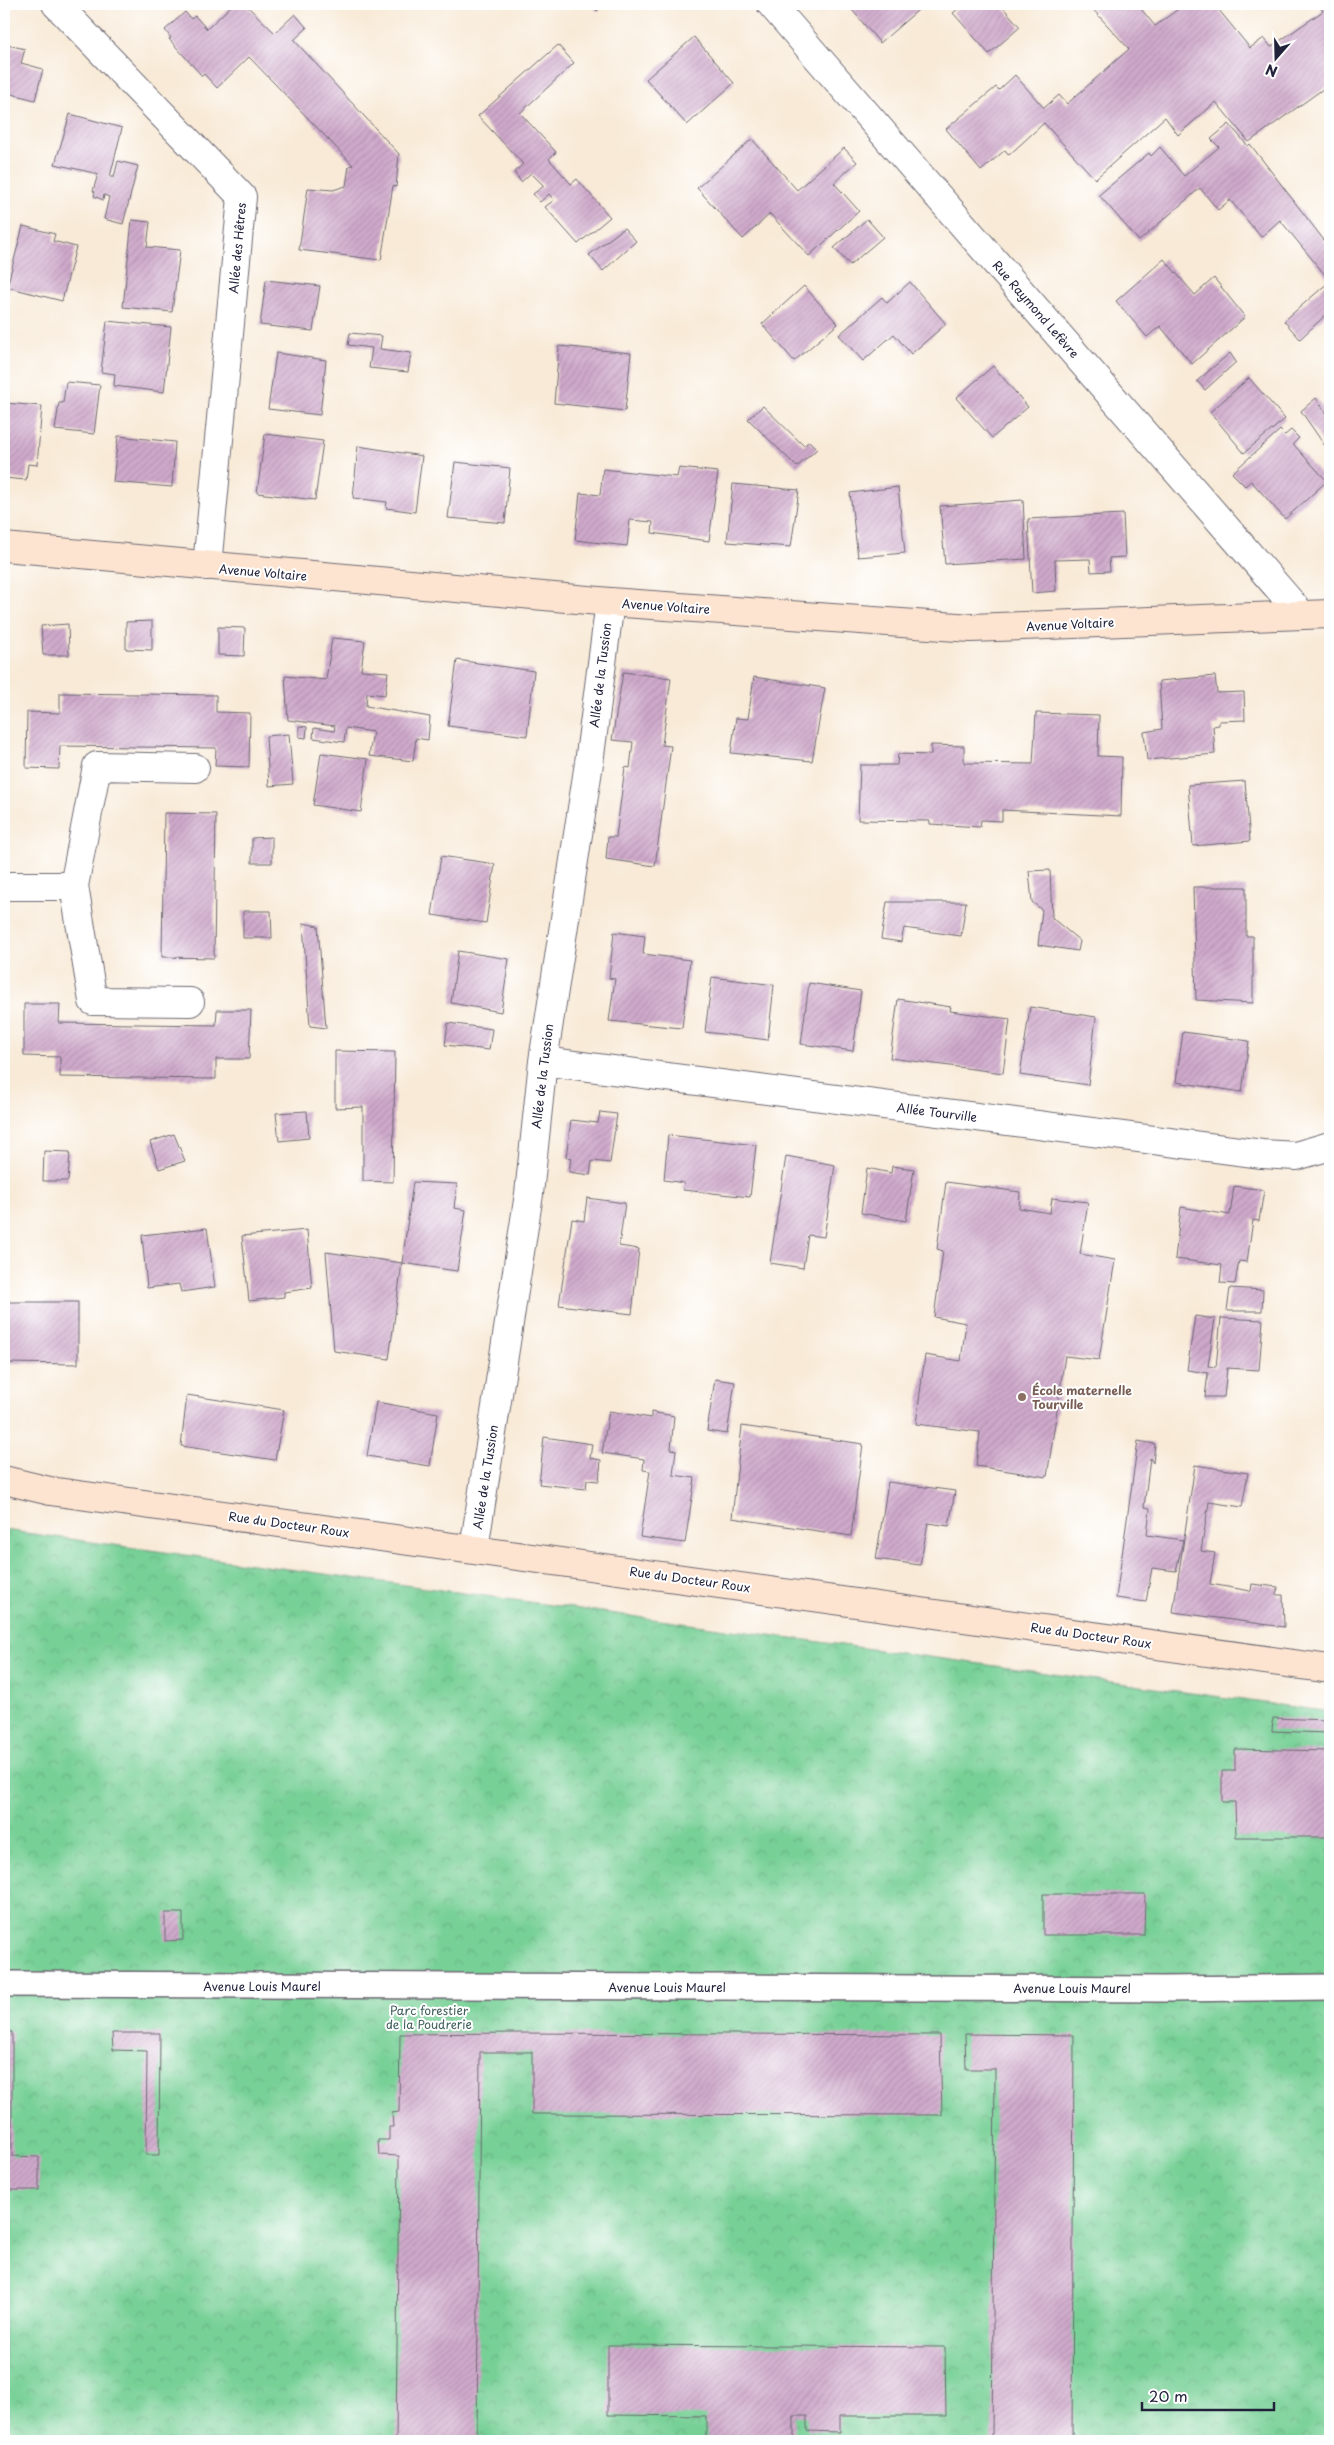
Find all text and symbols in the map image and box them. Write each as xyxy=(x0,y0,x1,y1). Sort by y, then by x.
north arrow xyxy=(1252,32,1302,82)
text: N xyxy=(1263,59,1280,82)
street label: Allée des Hêtres xyxy=(224,201,250,294)
street label: Rue Raymond Lefèvre xyxy=(989,256,1083,362)
street label: Avenue Voltaire xyxy=(218,559,308,585)
street label: Avenue Voltaire xyxy=(621,594,711,618)
street label: Avenue Voltaire xyxy=(1025,613,1115,635)
street label: Allée de la Tussion xyxy=(585,622,615,728)
street label: Allée de la Tussion xyxy=(527,1023,557,1129)
street label: Allée Tourville xyxy=(896,1098,979,1126)
place label: École maternelle Tourville xyxy=(1032,1381,1132,1413)
marker: École maternelle Tourville xyxy=(1016,1391,1028,1403)
street label: Allée de la Tussion xyxy=(468,1423,502,1531)
street label: Rue du Docteur Roux xyxy=(228,1507,351,1541)
street label: Rue du Docteur Roux xyxy=(629,1562,752,1596)
street label: Rue du Docteur Roux xyxy=(1030,1618,1153,1652)
street label: Avenue Louis Maurel xyxy=(203,1977,321,1995)
street label: Avenue Louis Maurel xyxy=(608,1978,726,1996)
street label: Avenue Louis Maurel xyxy=(1013,1979,1131,1997)
park label: Parc forestier de la Poudrerie xyxy=(386,2001,472,2033)
scale bar xyxy=(1142,2380,1274,2412)
text: 20 m xyxy=(1149,2384,1188,2407)

